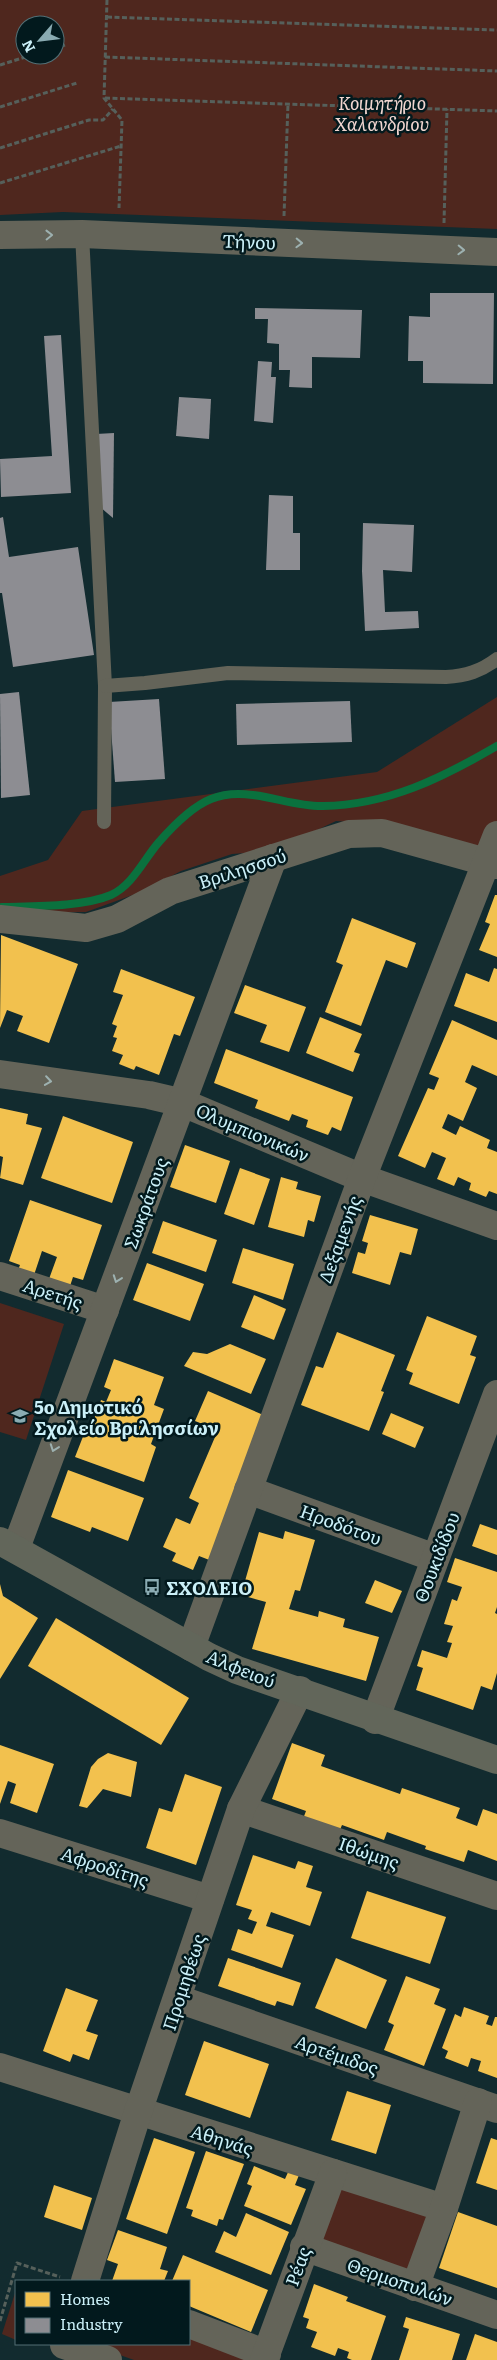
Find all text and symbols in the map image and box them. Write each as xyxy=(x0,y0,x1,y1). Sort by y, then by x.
north arrow xyxy=(15,15,65,65)
text: N xyxy=(16,36,39,56)
park label: Κοιμητήριο Χαλανδρίου xyxy=(335,89,429,137)
street label: Τήνου xyxy=(222,227,276,255)
one-way arrow xyxy=(45,229,53,240)
one-way arrow xyxy=(295,238,303,249)
one-way arrow xyxy=(457,245,465,256)
street label: Βριλησσού xyxy=(195,841,289,895)
one-way arrow xyxy=(44,1075,53,1085)
street label: Ολυμπιονικών xyxy=(192,1096,314,1168)
street label: Σωκράτους xyxy=(116,1153,174,1253)
street label: Δεξαμενής xyxy=(311,1192,367,1286)
street label: Αρετής xyxy=(20,1271,86,1315)
one-way arrow xyxy=(113,1275,123,1283)
place label: 5ο Δημοτικό Σχολείο Βριλησσίων xyxy=(34,1393,219,1441)
school or university icon: 5ο Δημοτικό Σχολείο Βριλησσίων xyxy=(10,1406,30,1426)
one-way arrow xyxy=(50,1443,60,1452)
street label: Ηροδότου xyxy=(297,1497,385,1551)
street label: Θουκιδίδου xyxy=(406,1508,466,1606)
place label: ΣΧΟΛΕΙΟ xyxy=(166,1574,252,1601)
bus stop icon: ΣΧΟΛΕΙΟ xyxy=(142,1577,162,1597)
street label: Αλφειού xyxy=(203,1642,279,1694)
street label: Ιθώμης xyxy=(335,1829,403,1875)
street label: Αφροδίτης xyxy=(58,1839,152,1893)
street label: Προμηθέως xyxy=(155,1930,211,2034)
street label: Αρτέμιδος xyxy=(292,2027,382,2081)
street label: Αθηνάς xyxy=(187,2117,257,2161)
street label: Ρέας xyxy=(277,2243,317,2289)
street label: Θερμοπυλών xyxy=(343,2250,457,2312)
legend xyxy=(15,2280,190,2345)
text: Homes xyxy=(60,2287,110,2310)
text: Industry xyxy=(60,2312,123,2335)

